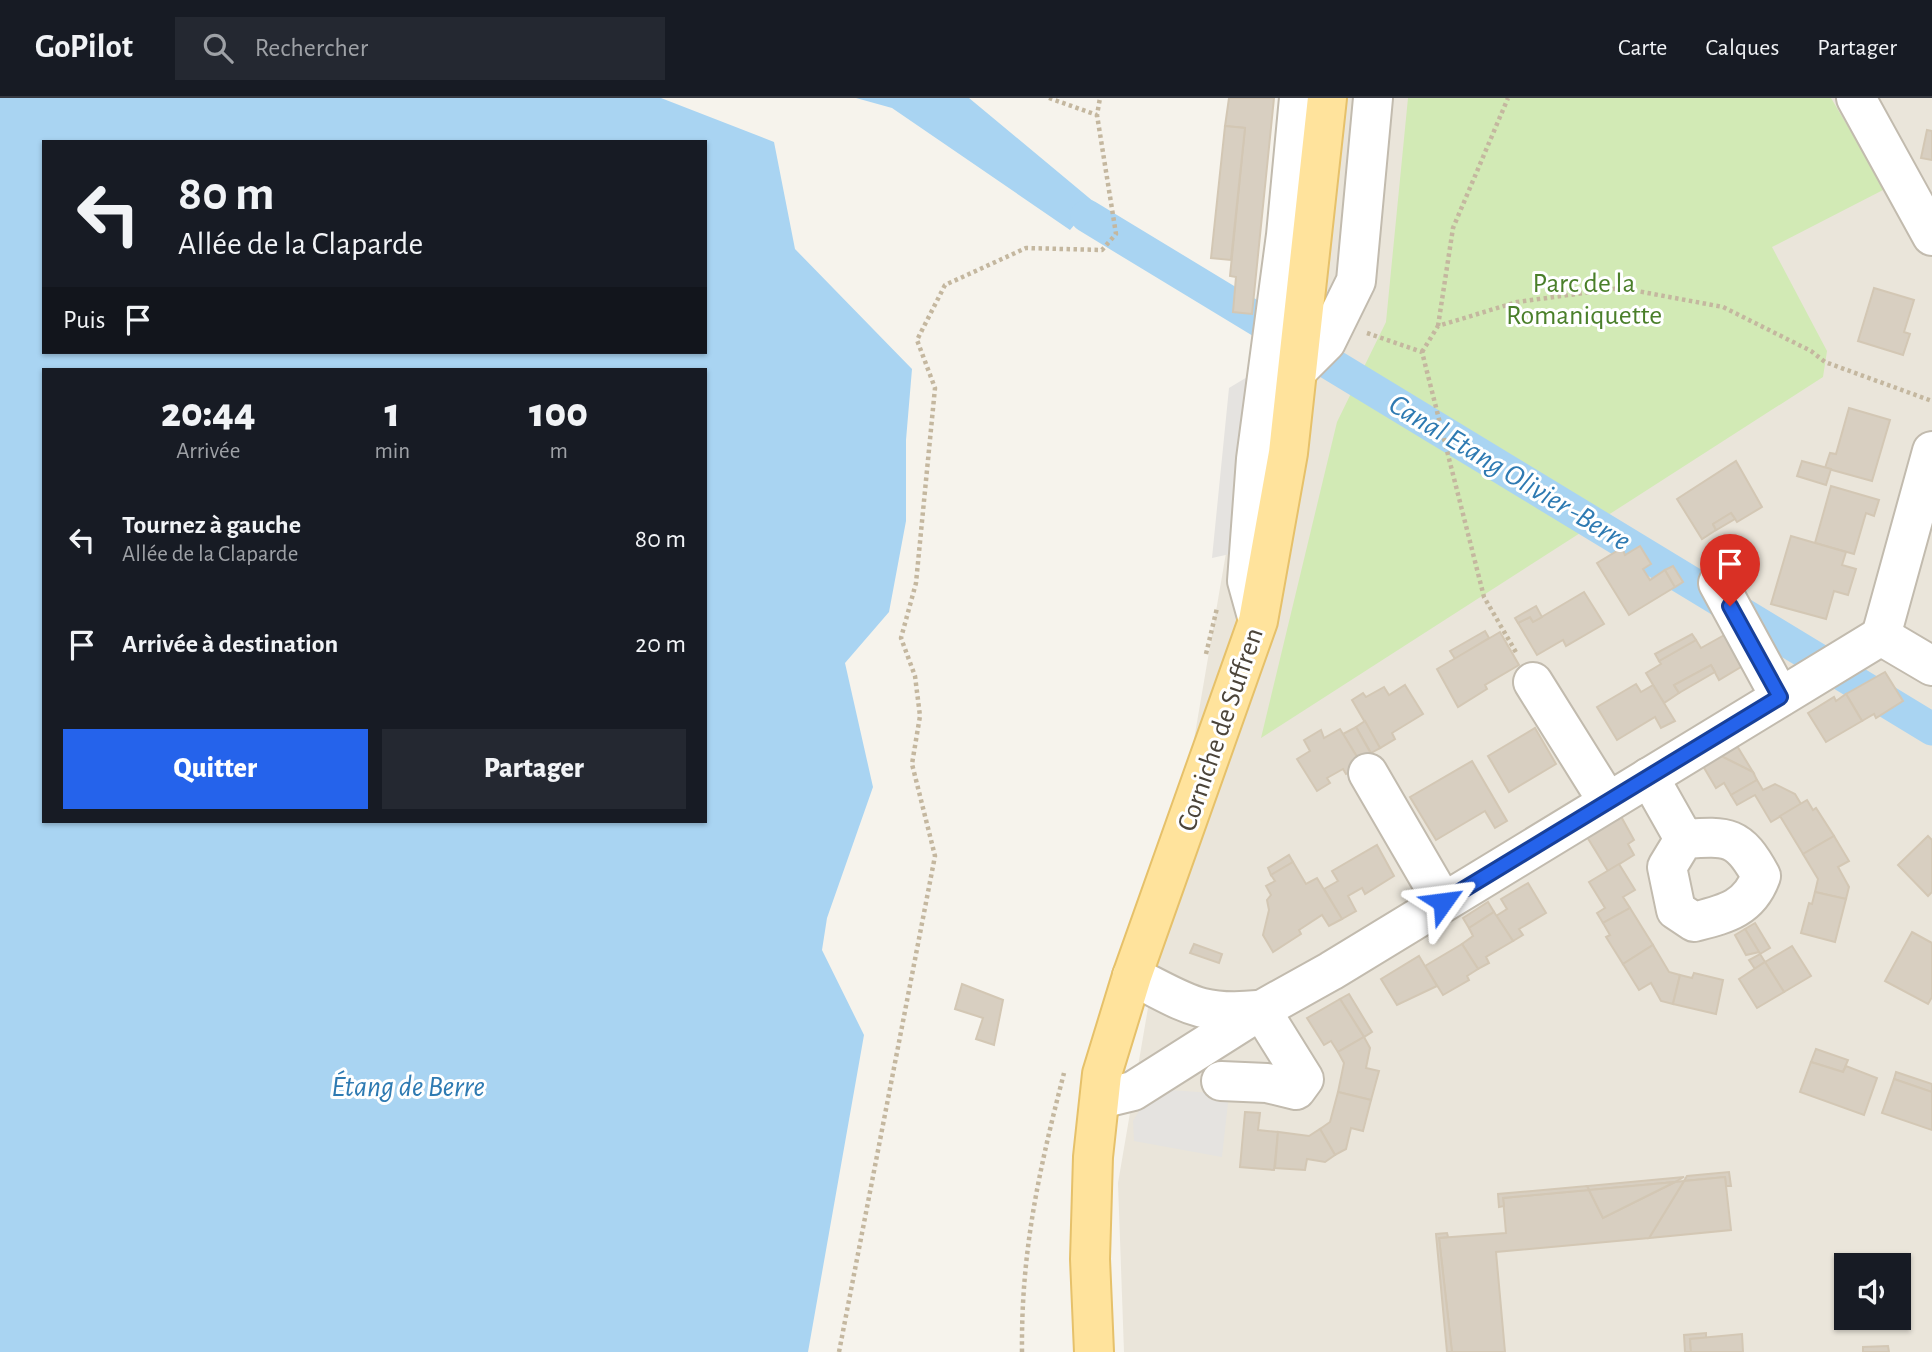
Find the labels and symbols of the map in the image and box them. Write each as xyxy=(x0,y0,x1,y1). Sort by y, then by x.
park label: Parc de la Romaniquette xyxy=(1506,270,1662,330)
water label: Canal Etang Olivier -Berre xyxy=(1384,389,1635,557)
pin xyxy=(1700,534,1760,606)
street label: Corniche de Suffren xyxy=(1173,624,1269,835)
position arrow xyxy=(1406,865,1480,939)
water label: Étang de Berre xyxy=(331,1070,485,1102)

